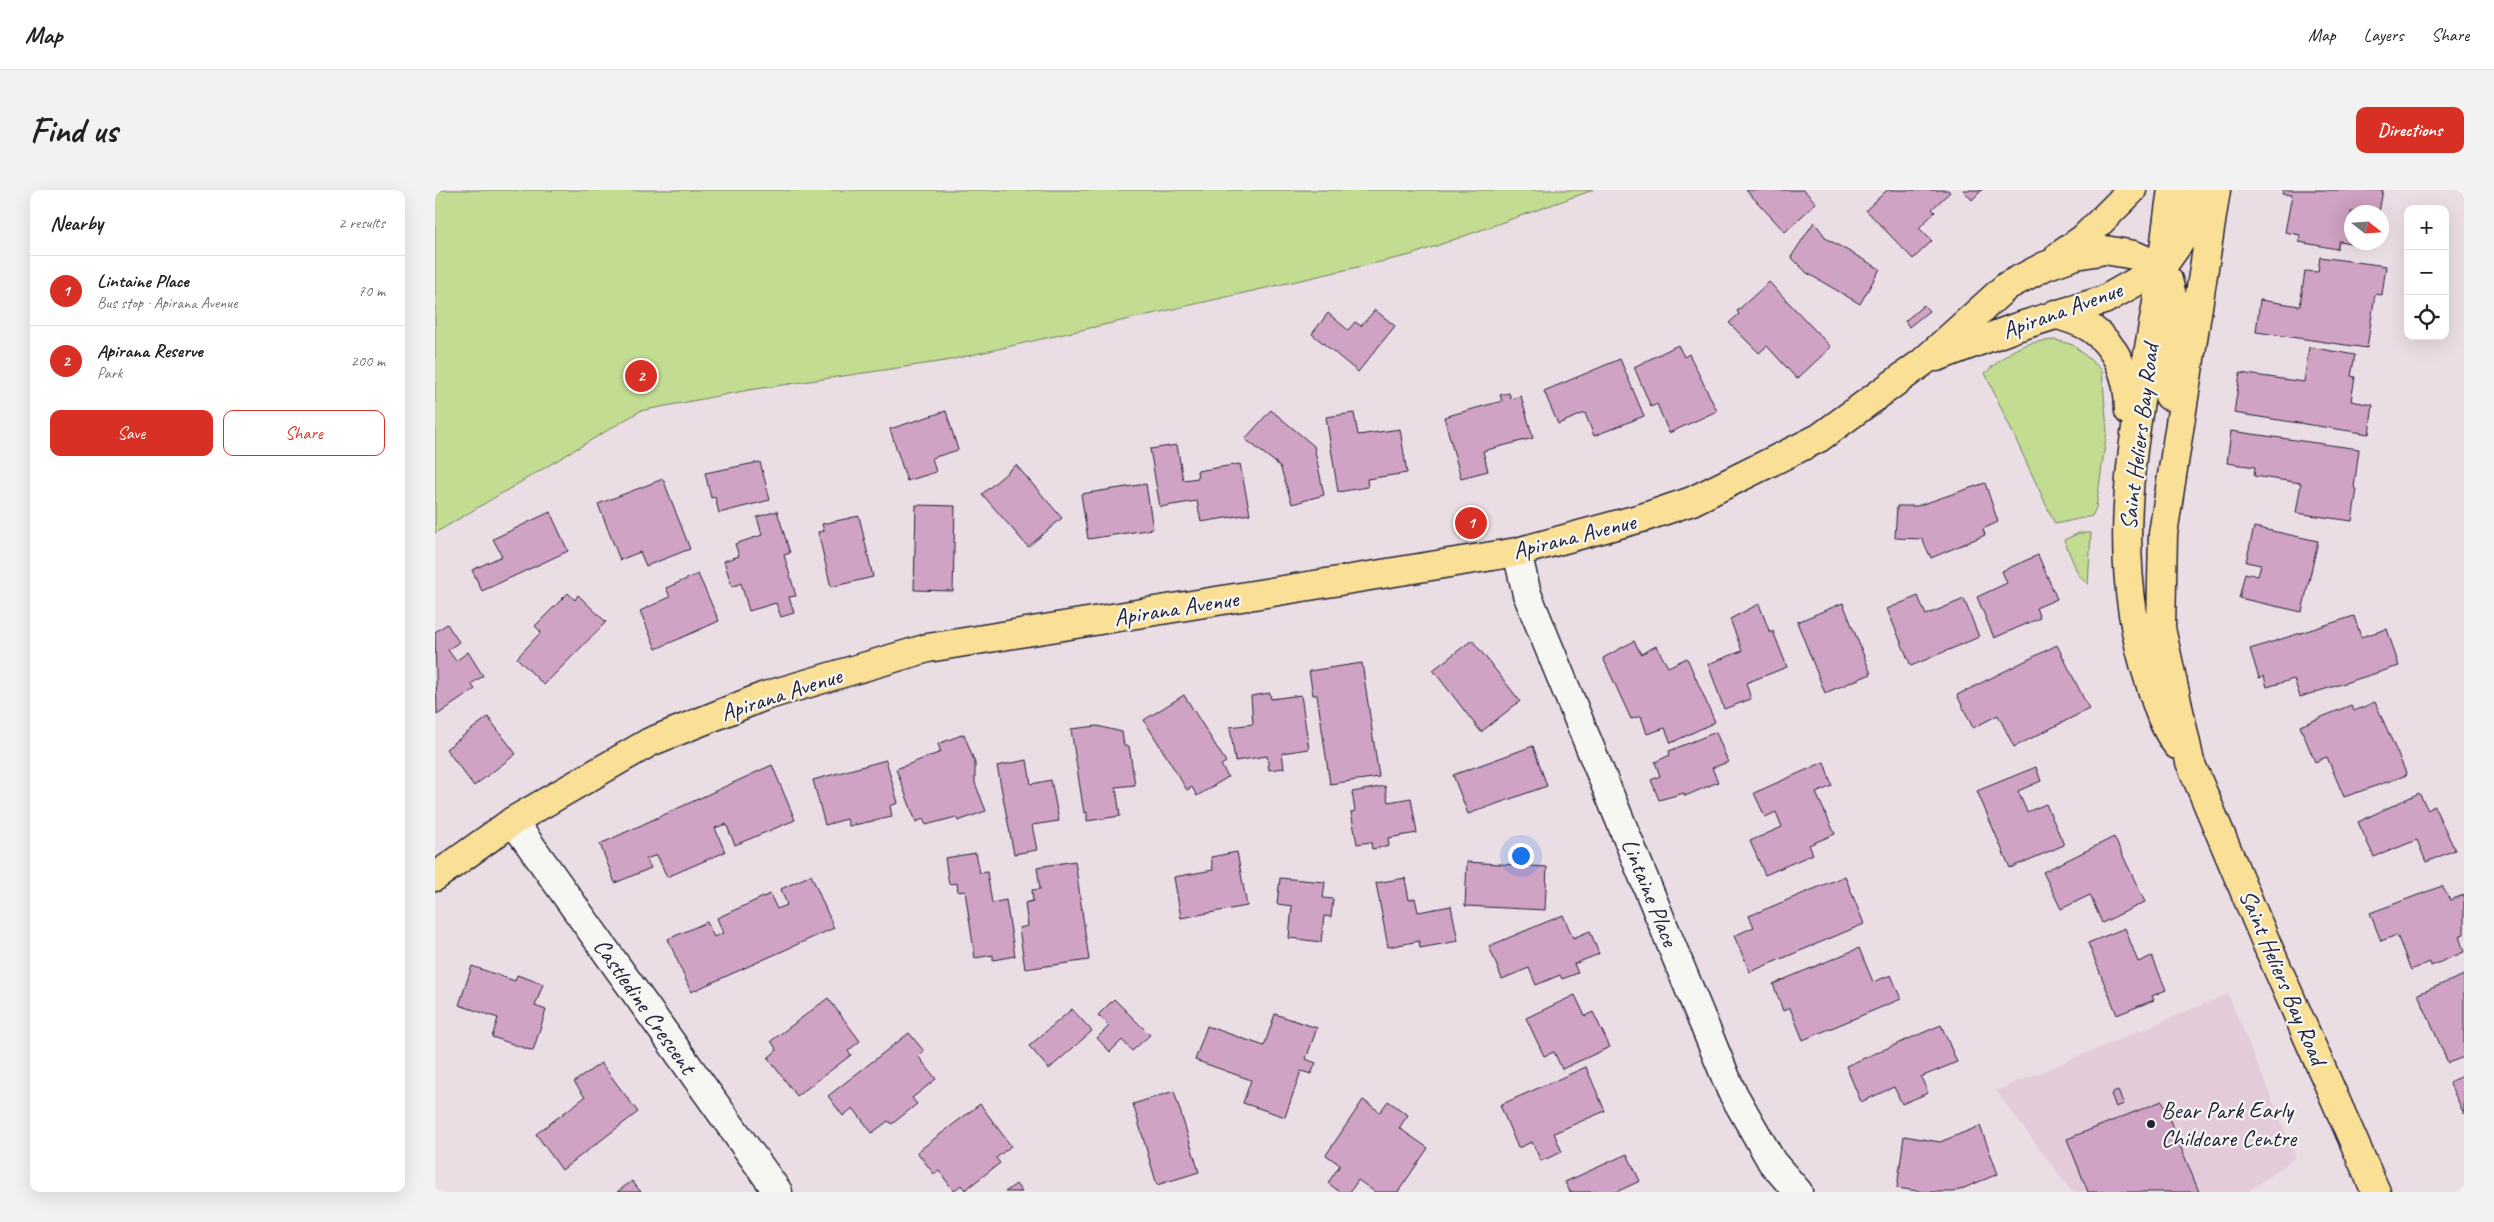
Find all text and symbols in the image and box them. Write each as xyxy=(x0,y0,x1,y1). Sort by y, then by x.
text: Map xyxy=(25,20,62,50)
text: Map xyxy=(2308,24,2336,46)
text: Layers xyxy=(2364,24,2403,46)
text: Share xyxy=(2431,24,2469,46)
button: Directions xyxy=(2356,107,2464,153)
text: Find us xyxy=(30,108,117,153)
north arrow xyxy=(2344,205,2389,250)
map controls xyxy=(2404,205,2449,340)
button: + xyxy=(2404,205,2449,250)
text: Nearby xyxy=(50,210,103,236)
text: 2 results xyxy=(338,213,385,233)
button: − xyxy=(2404,250,2449,295)
text: Lintaine Place xyxy=(97,269,189,293)
street label: Apirana Avenue xyxy=(1998,274,2128,346)
text: 1 xyxy=(62,281,70,301)
text: 70 m xyxy=(358,281,385,301)
text: Bus stop · Apirana Avenue xyxy=(97,293,237,313)
button: locate xyxy=(2404,295,2449,340)
text: Apirana Reserve xyxy=(97,339,203,363)
street label: Saint Heliers Bay Road xyxy=(2113,339,2166,532)
text: 2 xyxy=(62,351,70,371)
text: 200 m xyxy=(351,351,385,371)
pin: 2 xyxy=(625,357,657,395)
text: Park xyxy=(97,363,122,383)
button: Save xyxy=(50,410,213,456)
button: Share xyxy=(223,410,385,456)
pin: 1 xyxy=(1455,504,1487,542)
street label: Apirana Avenue xyxy=(1509,506,1641,566)
street label: Apirana Avenue xyxy=(1112,583,1242,633)
street label: Apirana Avenue xyxy=(717,660,847,728)
street label: Lintaine Place xyxy=(1615,834,1686,952)
your location xyxy=(1508,843,1534,869)
street label: Saint Heliers Bay Road xyxy=(2233,885,2335,1072)
street label: Castledine Crescent xyxy=(587,932,704,1081)
place label: Bear Park Early Childcare Centre xyxy=(2161,1095,2298,1153)
marker: Bear Park Early Childcare Centre xyxy=(2145,1118,2157,1130)

